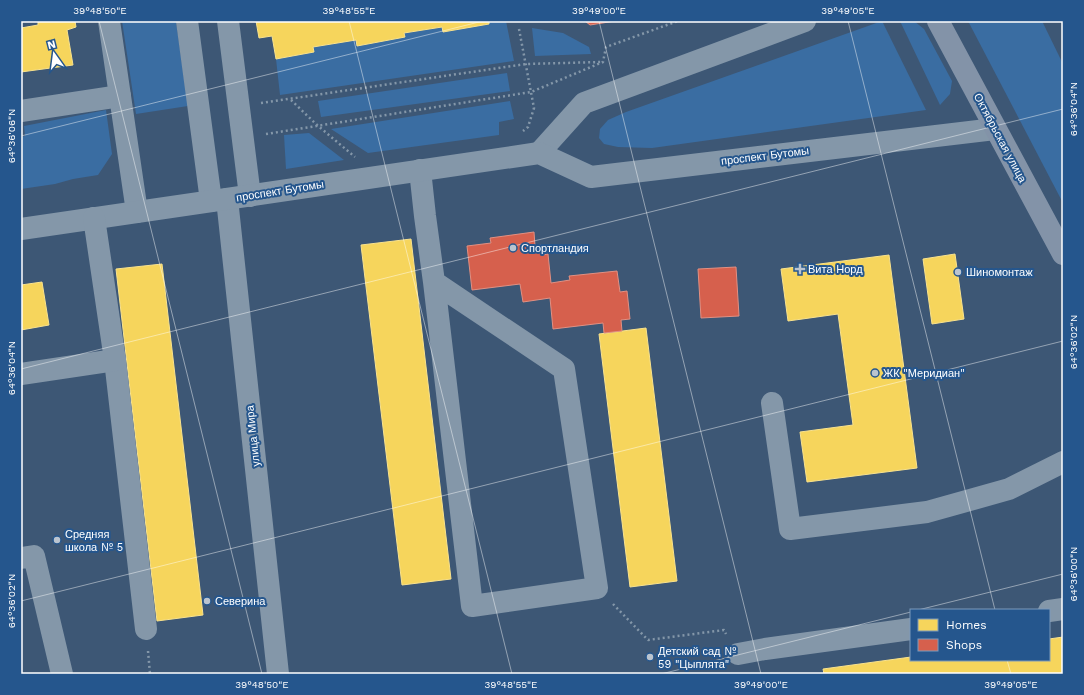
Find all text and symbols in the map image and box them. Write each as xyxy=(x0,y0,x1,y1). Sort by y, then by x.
text: 39°48'50"E xyxy=(73,5,127,16)
text: 39°48'55"E xyxy=(322,5,376,16)
text: 39°49'00"E xyxy=(572,5,626,16)
text: 39°49'05"E xyxy=(821,5,875,16)
north arrow xyxy=(34,34,74,74)
text: N xyxy=(46,37,57,52)
text: 64°36'04"N xyxy=(1068,82,1079,136)
street label: Октябрьская улица xyxy=(971,91,1029,186)
text: 64°36'06"N xyxy=(6,109,17,163)
street label: проспект Бутомы xyxy=(720,144,810,168)
street label: проспект Бутомы xyxy=(235,178,325,204)
place label: Спортландия xyxy=(521,242,589,255)
marker: Спортландия xyxy=(508,243,518,253)
place label: Вита Норд xyxy=(808,263,863,276)
marker: Вита Норд xyxy=(795,264,805,274)
place label: Шиномонтаж xyxy=(966,266,1033,279)
marker: Шиномонтаж xyxy=(953,267,963,277)
text: 64°36'02"N xyxy=(1068,315,1079,369)
text: 64°36'04"N xyxy=(6,341,17,395)
place label: ЖК "Меридиан" xyxy=(883,367,965,380)
marker: ЖК "Меридиан" xyxy=(870,368,880,378)
street label: улица Мира xyxy=(243,404,263,467)
place label: Средняя школа № 5 xyxy=(65,528,123,554)
marker: Средняя школа № 5 xyxy=(52,535,62,545)
text: 64°36'00"N xyxy=(1068,547,1079,601)
text: 64°36'02"N xyxy=(6,574,17,628)
place label: Северина xyxy=(215,595,266,608)
marker: Северина xyxy=(202,596,212,606)
legend xyxy=(910,609,1050,661)
text: Homes xyxy=(946,618,987,632)
text: Shops xyxy=(946,638,982,652)
place label: Детский сад № 59 "Цыплята" xyxy=(658,645,736,671)
marker: Детский сад № 59 "Цыплята" xyxy=(645,652,655,662)
text: 39°48'50"E xyxy=(235,679,289,690)
text: 39°48'55"E xyxy=(484,679,538,690)
text: 39°49'00"E xyxy=(734,679,788,690)
text: 39°49'05"E xyxy=(984,679,1038,690)

